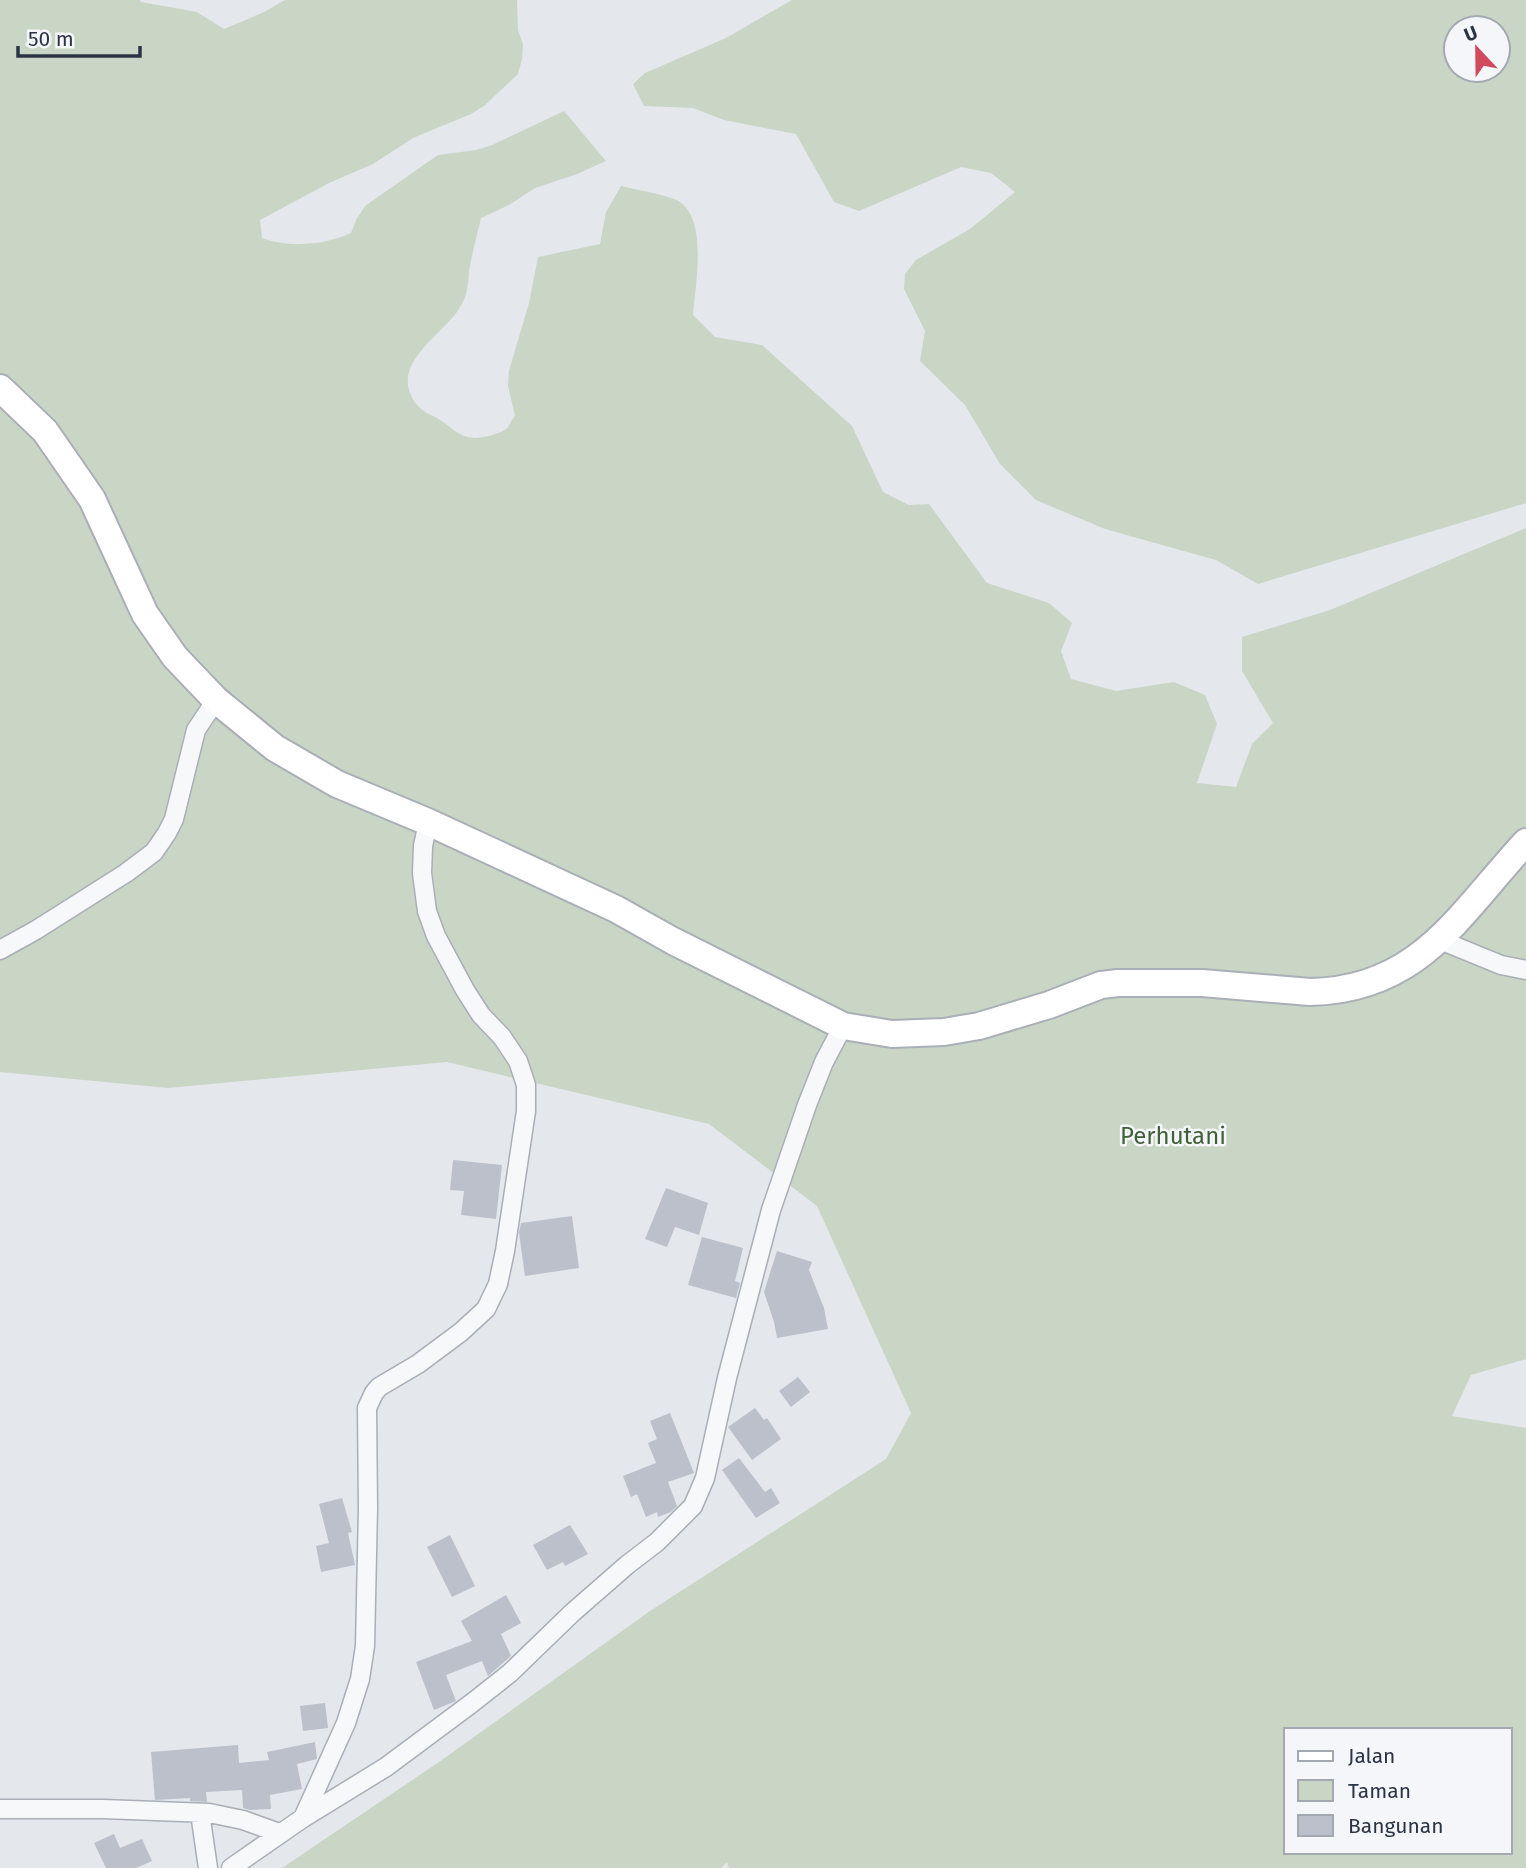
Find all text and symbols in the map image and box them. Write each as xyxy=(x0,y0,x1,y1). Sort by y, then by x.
scale bar xyxy=(18,14,140,58)
north arrow xyxy=(1442,14,1512,84)
text: U xyxy=(1461,21,1481,47)
text: 50 m xyxy=(28,26,74,52)
park label: Perhutani xyxy=(1120,1122,1226,1150)
legend xyxy=(1284,1728,1512,1854)
text: Jalan xyxy=(1348,1743,1395,1769)
text: Taman xyxy=(1348,1778,1411,1804)
text: Bangunan xyxy=(1348,1813,1443,1839)

